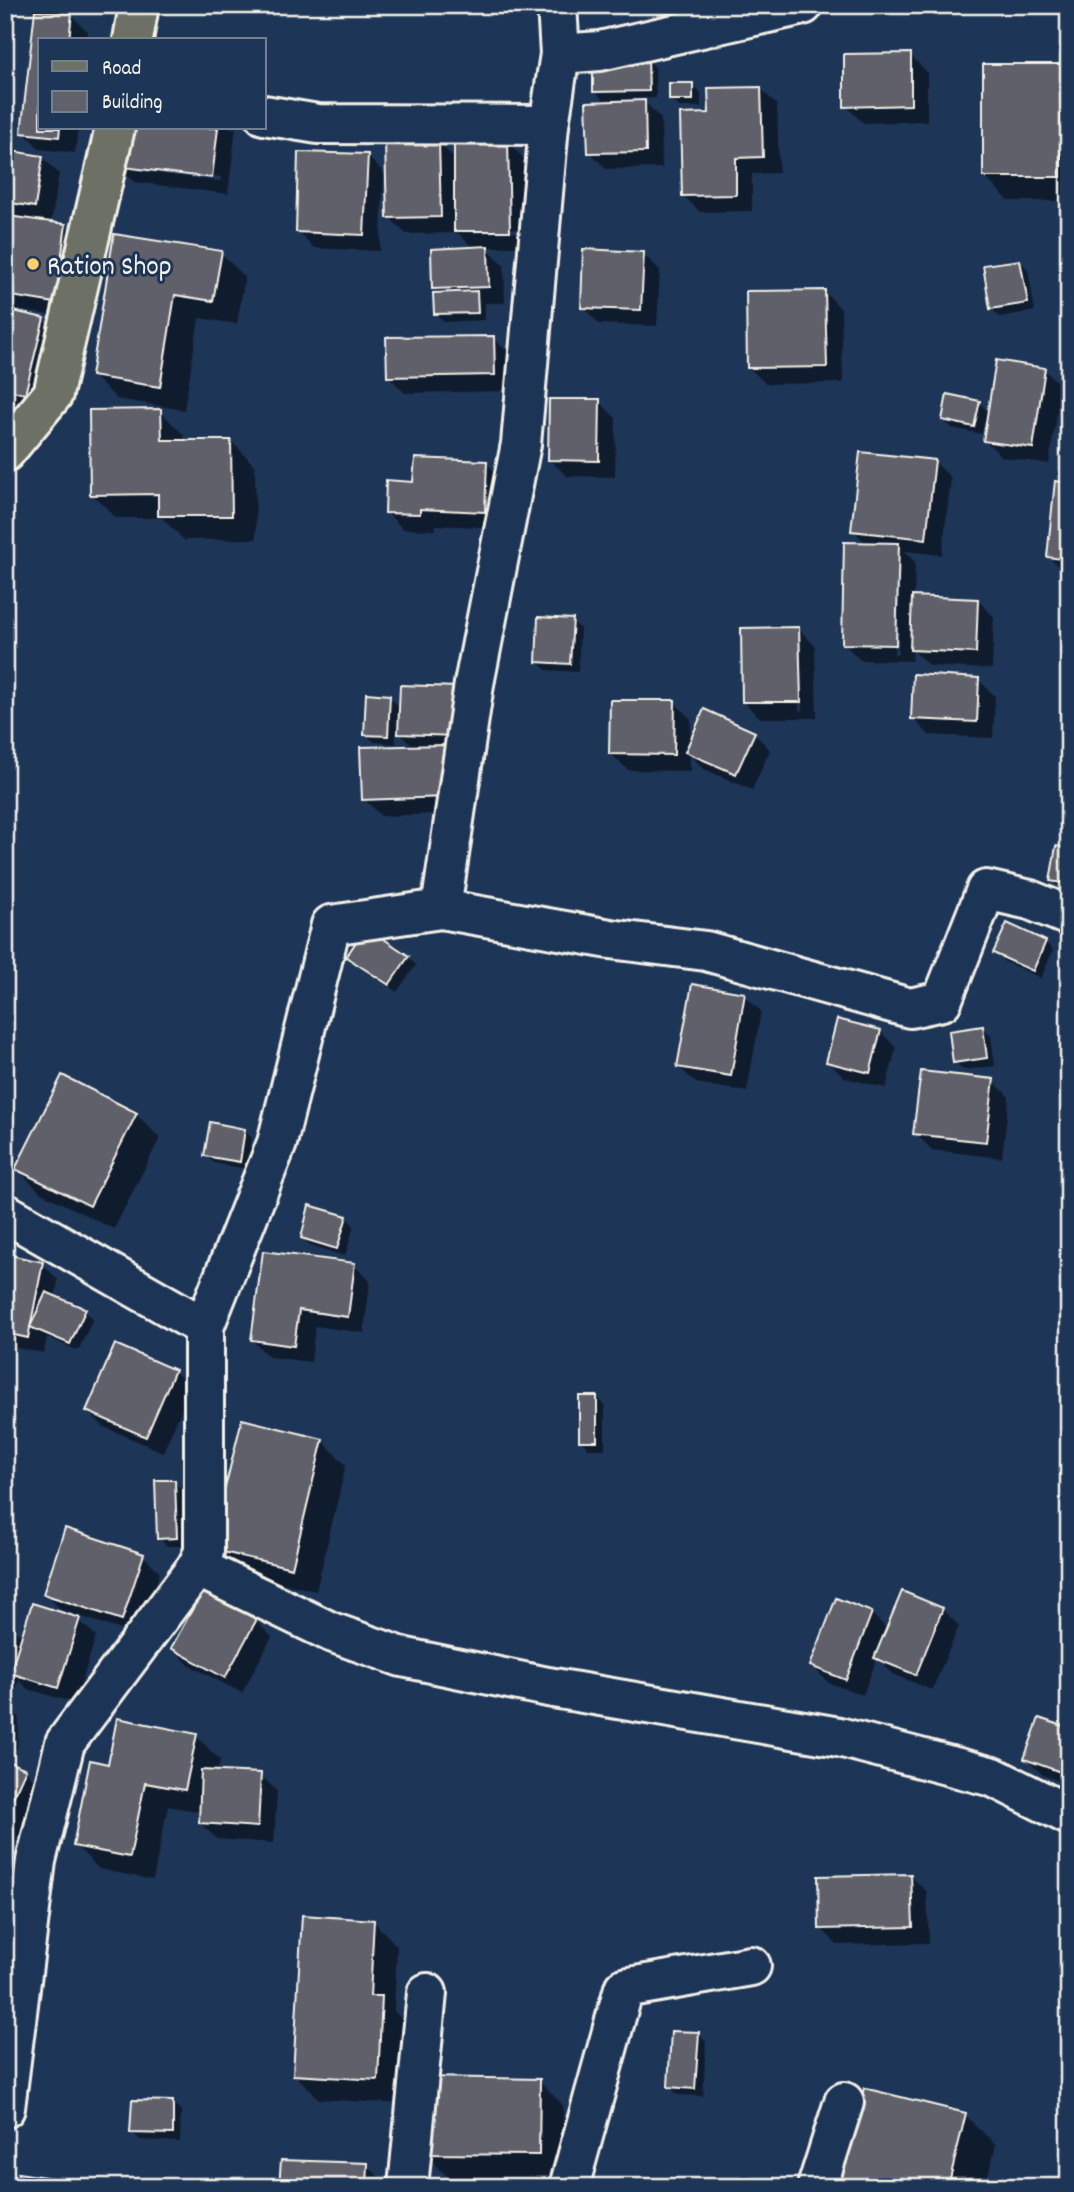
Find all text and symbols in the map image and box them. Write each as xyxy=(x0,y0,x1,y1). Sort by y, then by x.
legend xyxy=(38,38,266,130)
text: Road xyxy=(102,55,141,85)
text: Building xyxy=(102,89,162,119)
place label: Ration Shop xyxy=(47,249,172,289)
marker: Ration Shop xyxy=(25,256,41,272)

